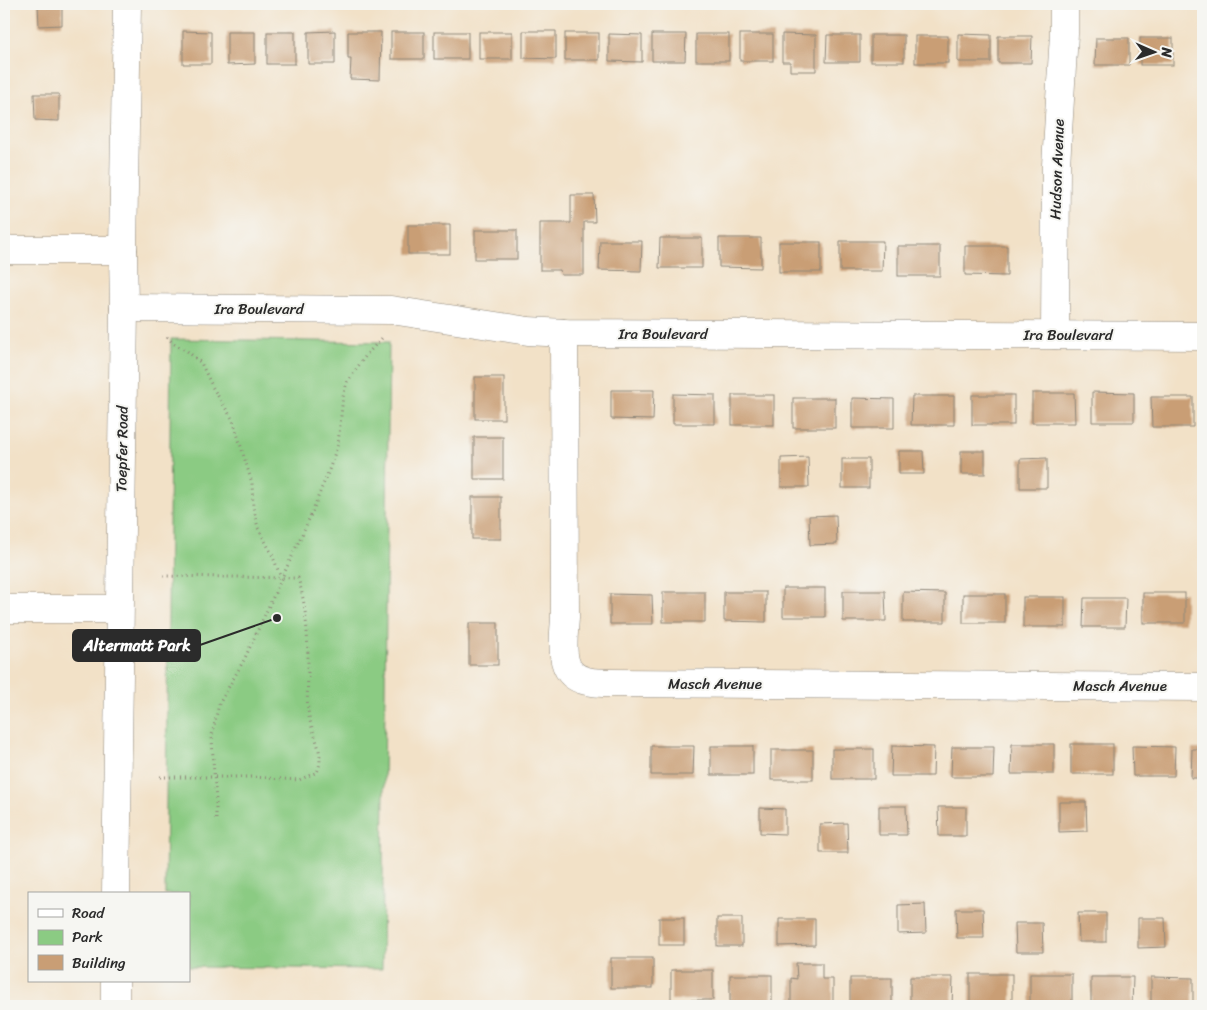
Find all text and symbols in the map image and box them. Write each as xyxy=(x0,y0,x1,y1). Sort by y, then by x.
north arrow xyxy=(1130,28,1180,78)
text: N xyxy=(1154,46,1179,58)
street label: Hudson Avenue xyxy=(1042,118,1072,220)
street label: Ira Boulevard xyxy=(213,296,305,322)
street label: Ira Boulevard xyxy=(617,321,709,347)
street label: Ira Boulevard xyxy=(1022,322,1114,348)
street label: Toepfer Road xyxy=(108,405,136,492)
callout: Altermatt Park xyxy=(73,630,200,661)
text: Altermatt Park xyxy=(82,631,191,660)
street label: Masch Avenue xyxy=(668,671,762,697)
street label: Masch Avenue xyxy=(1073,673,1167,699)
legend xyxy=(28,892,190,982)
text: Road xyxy=(72,900,105,926)
text: Park xyxy=(72,924,103,950)
text: Building xyxy=(72,950,126,976)

